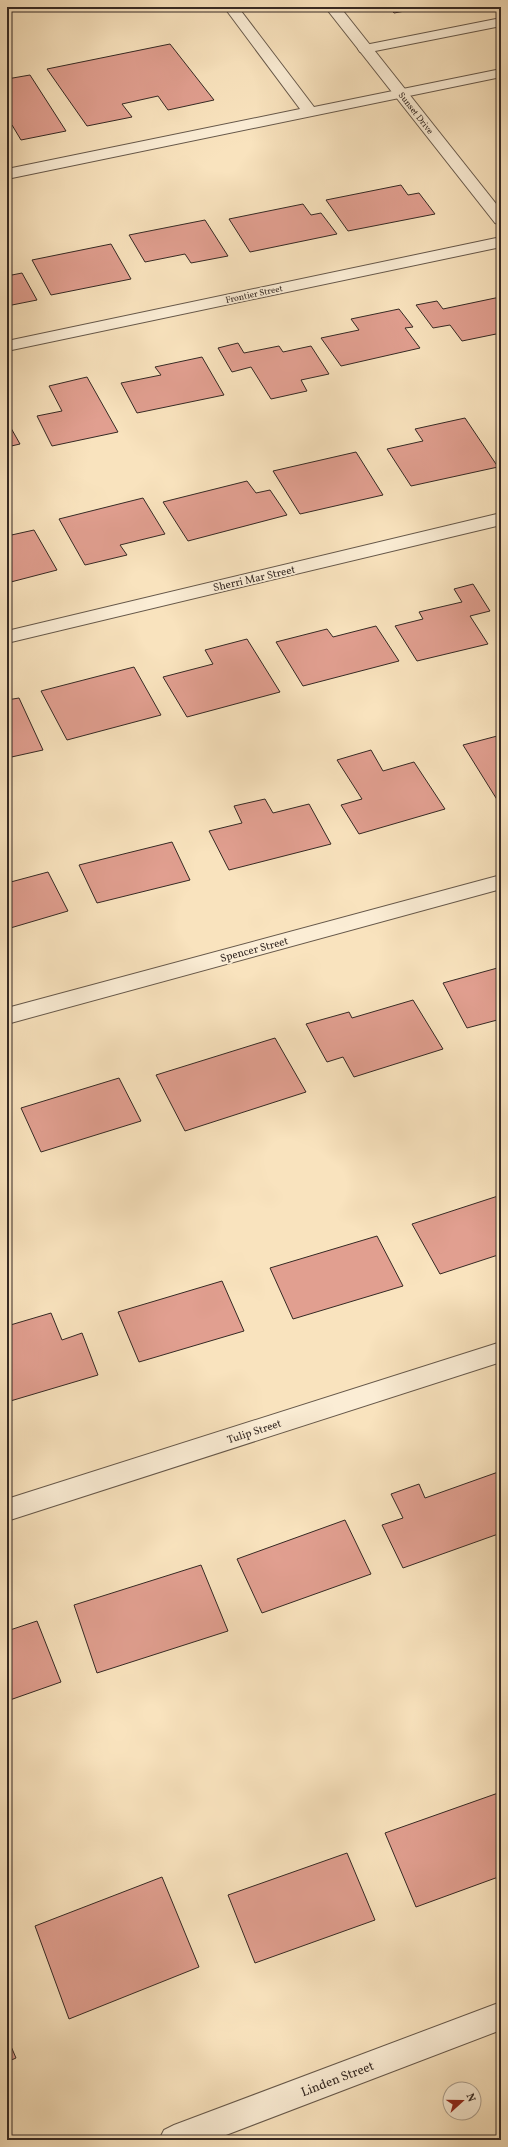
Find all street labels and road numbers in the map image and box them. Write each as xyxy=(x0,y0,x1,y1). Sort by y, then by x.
street label: Sunset Drive xyxy=(395,89,436,137)
street label: Frontier Street xyxy=(224,282,284,307)
street label: Sherri Mar Street xyxy=(212,563,297,596)
street label: Spencer Street xyxy=(219,934,290,967)
street label: Tulip Street xyxy=(226,1417,284,1448)
street label: Linden Street xyxy=(299,2058,377,2102)

